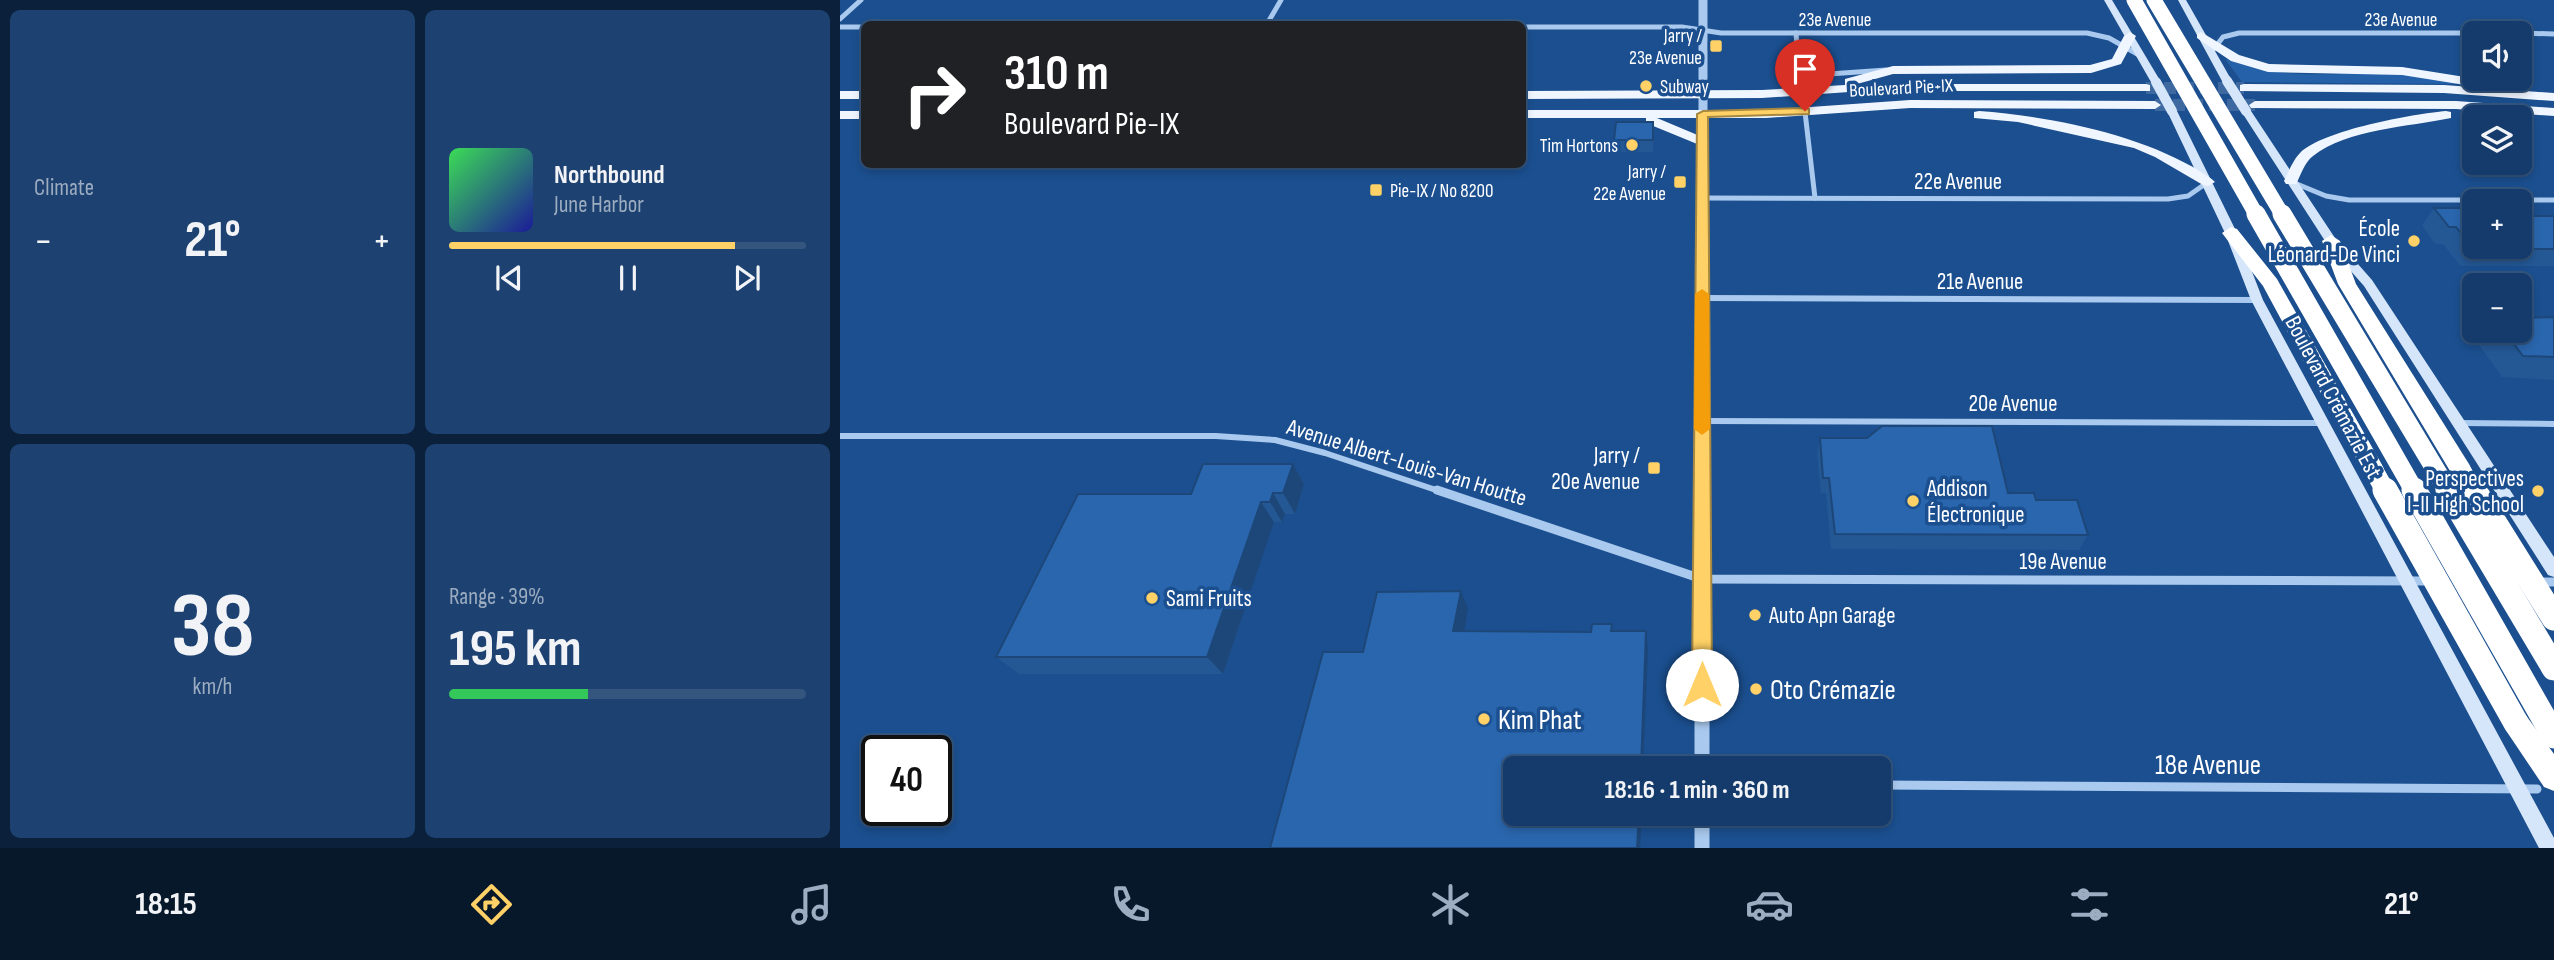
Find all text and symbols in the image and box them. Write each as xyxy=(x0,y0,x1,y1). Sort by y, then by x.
street label: 23e Avenue xyxy=(1799,9,1871,32)
street label: 23e Avenue xyxy=(2365,9,2437,32)
map controls xyxy=(2462,21,2532,343)
button: sound xyxy=(2462,21,2532,91)
place label: Jarry / 23e Avenue xyxy=(1629,25,1702,70)
marker: Jarry / 23e Avenue xyxy=(1708,38,1724,54)
pin xyxy=(1775,39,1835,111)
text: 310 m xyxy=(1004,45,1109,104)
icon: right xyxy=(889,49,980,140)
icon: arrive xyxy=(1786,50,1824,88)
street label: Boulevard Pie-IX xyxy=(1849,74,1954,103)
place label: Subway xyxy=(1660,76,1709,99)
marker: Subway xyxy=(1638,78,1654,94)
text: Boulevard Pie-IX xyxy=(1004,105,1179,144)
button: layers xyxy=(2462,105,2532,175)
place label: Tim Hortons xyxy=(1540,135,1618,158)
marker: Tim Hortons xyxy=(1624,137,1640,153)
text: Northbound xyxy=(554,160,665,191)
place label: Jarry / 22e Avenue xyxy=(1593,161,1666,206)
street label: 22e Avenue xyxy=(1914,168,2002,196)
text: Climate xyxy=(34,174,94,202)
marker: Jarry / 22e Avenue xyxy=(1672,174,1688,190)
place label: Pie-IX / No 8200 xyxy=(1390,180,1494,203)
marker: Pie-IX / No 8200 xyxy=(1368,182,1384,198)
button: + xyxy=(2462,189,2532,259)
text: June Harbor xyxy=(554,191,644,219)
text: 21° xyxy=(184,209,241,272)
place label: École Léonard-De Vinci xyxy=(2268,215,2400,269)
text: − xyxy=(34,219,53,264)
text: + xyxy=(372,219,391,264)
marker: École Léonard-De Vinci xyxy=(2406,233,2422,249)
icon: previous xyxy=(490,259,528,297)
icon: pause xyxy=(609,259,647,297)
icon: next xyxy=(728,259,766,297)
street label: 21e Avenue xyxy=(1937,268,2023,296)
button: − xyxy=(2462,273,2532,343)
street label: Boulevard Crémazie Est xyxy=(2279,311,2388,484)
street label: 20e Avenue xyxy=(1969,390,2057,418)
street label: Avenue Albert-Louis-Van Houtte xyxy=(1283,413,1530,513)
place label: Jarry / 20e Avenue xyxy=(1551,442,1640,496)
marker: Jarry / 20e Avenue xyxy=(1646,460,1662,476)
place label: Perspectives I-II High School xyxy=(2407,465,2524,519)
place label: Addison Électronique xyxy=(1926,475,2024,529)
marker: Perspectives I-II High School xyxy=(2530,483,2546,499)
marker: Addison Électronique xyxy=(1905,493,1921,509)
street label: 19e Avenue xyxy=(2019,548,2107,576)
text: 38 xyxy=(171,573,254,682)
text: Range · 39% xyxy=(449,583,545,611)
place label: Sami Fruits xyxy=(1166,585,1252,613)
marker: Sami Fruits xyxy=(1144,590,1160,606)
place label: Auto Apn Garage xyxy=(1768,602,1895,630)
marker: Auto Apn Garage xyxy=(1747,607,1763,623)
text: 195 km xyxy=(449,618,581,681)
position arrow xyxy=(1665,648,1739,722)
text: km/h xyxy=(193,673,232,701)
place label: Oto Crémazie xyxy=(1770,674,1896,707)
marker: Oto Crémazie xyxy=(1748,681,1764,697)
place label: Kim Phat xyxy=(1498,704,1582,737)
marker: Kim Phat xyxy=(1476,711,1492,727)
speed limit sign: 40 xyxy=(861,735,952,826)
street label: 18e Avenue xyxy=(2155,749,2261,782)
text: 18:16 · 1 min · 360 m xyxy=(1604,775,1790,806)
icon: directions xyxy=(467,880,516,929)
icon: music xyxy=(787,880,836,929)
icon: phone xyxy=(1106,880,1155,929)
icon: climate xyxy=(1426,880,1475,929)
icon: car xyxy=(1745,880,1794,929)
icon: filters xyxy=(2065,880,2114,929)
text: 18:15 xyxy=(135,885,197,924)
text: 21° xyxy=(2384,885,2419,924)

